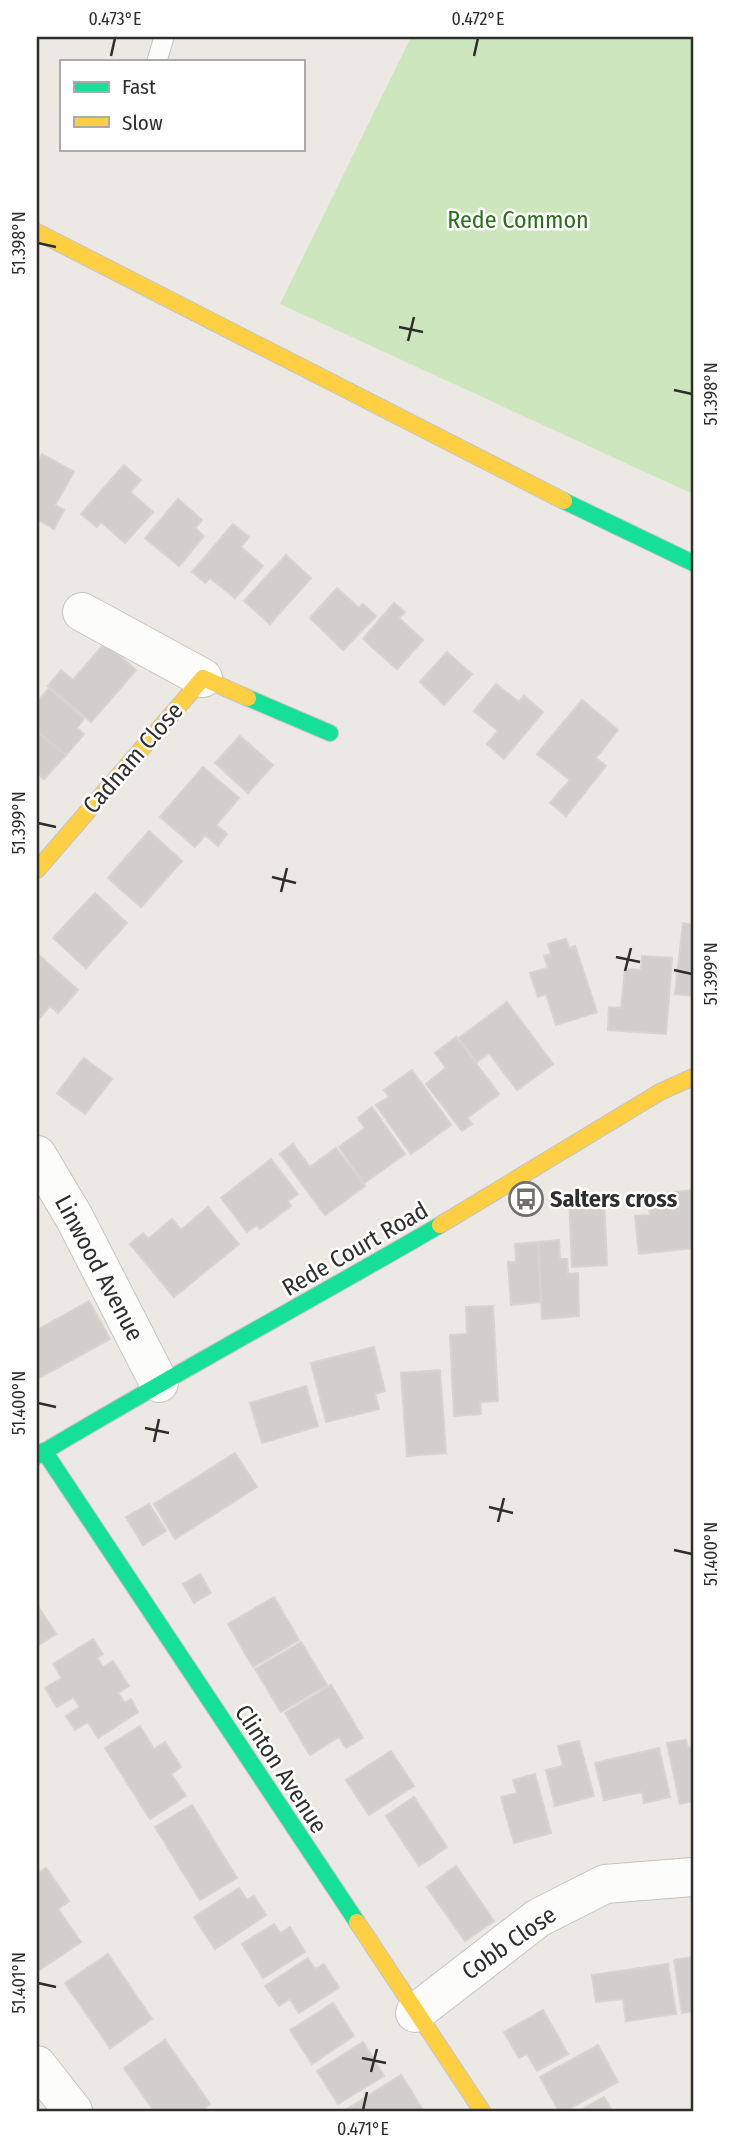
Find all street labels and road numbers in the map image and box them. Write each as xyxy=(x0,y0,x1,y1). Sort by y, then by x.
street label: Cadnam Close xyxy=(77,697,189,819)
street label: Linwood Avenue xyxy=(49,1190,149,1346)
street label: Rede Court Road xyxy=(277,1196,433,1302)
street label: Clinton Avenue xyxy=(229,1700,333,1838)
street label: Cobb Close xyxy=(457,1900,561,1986)

